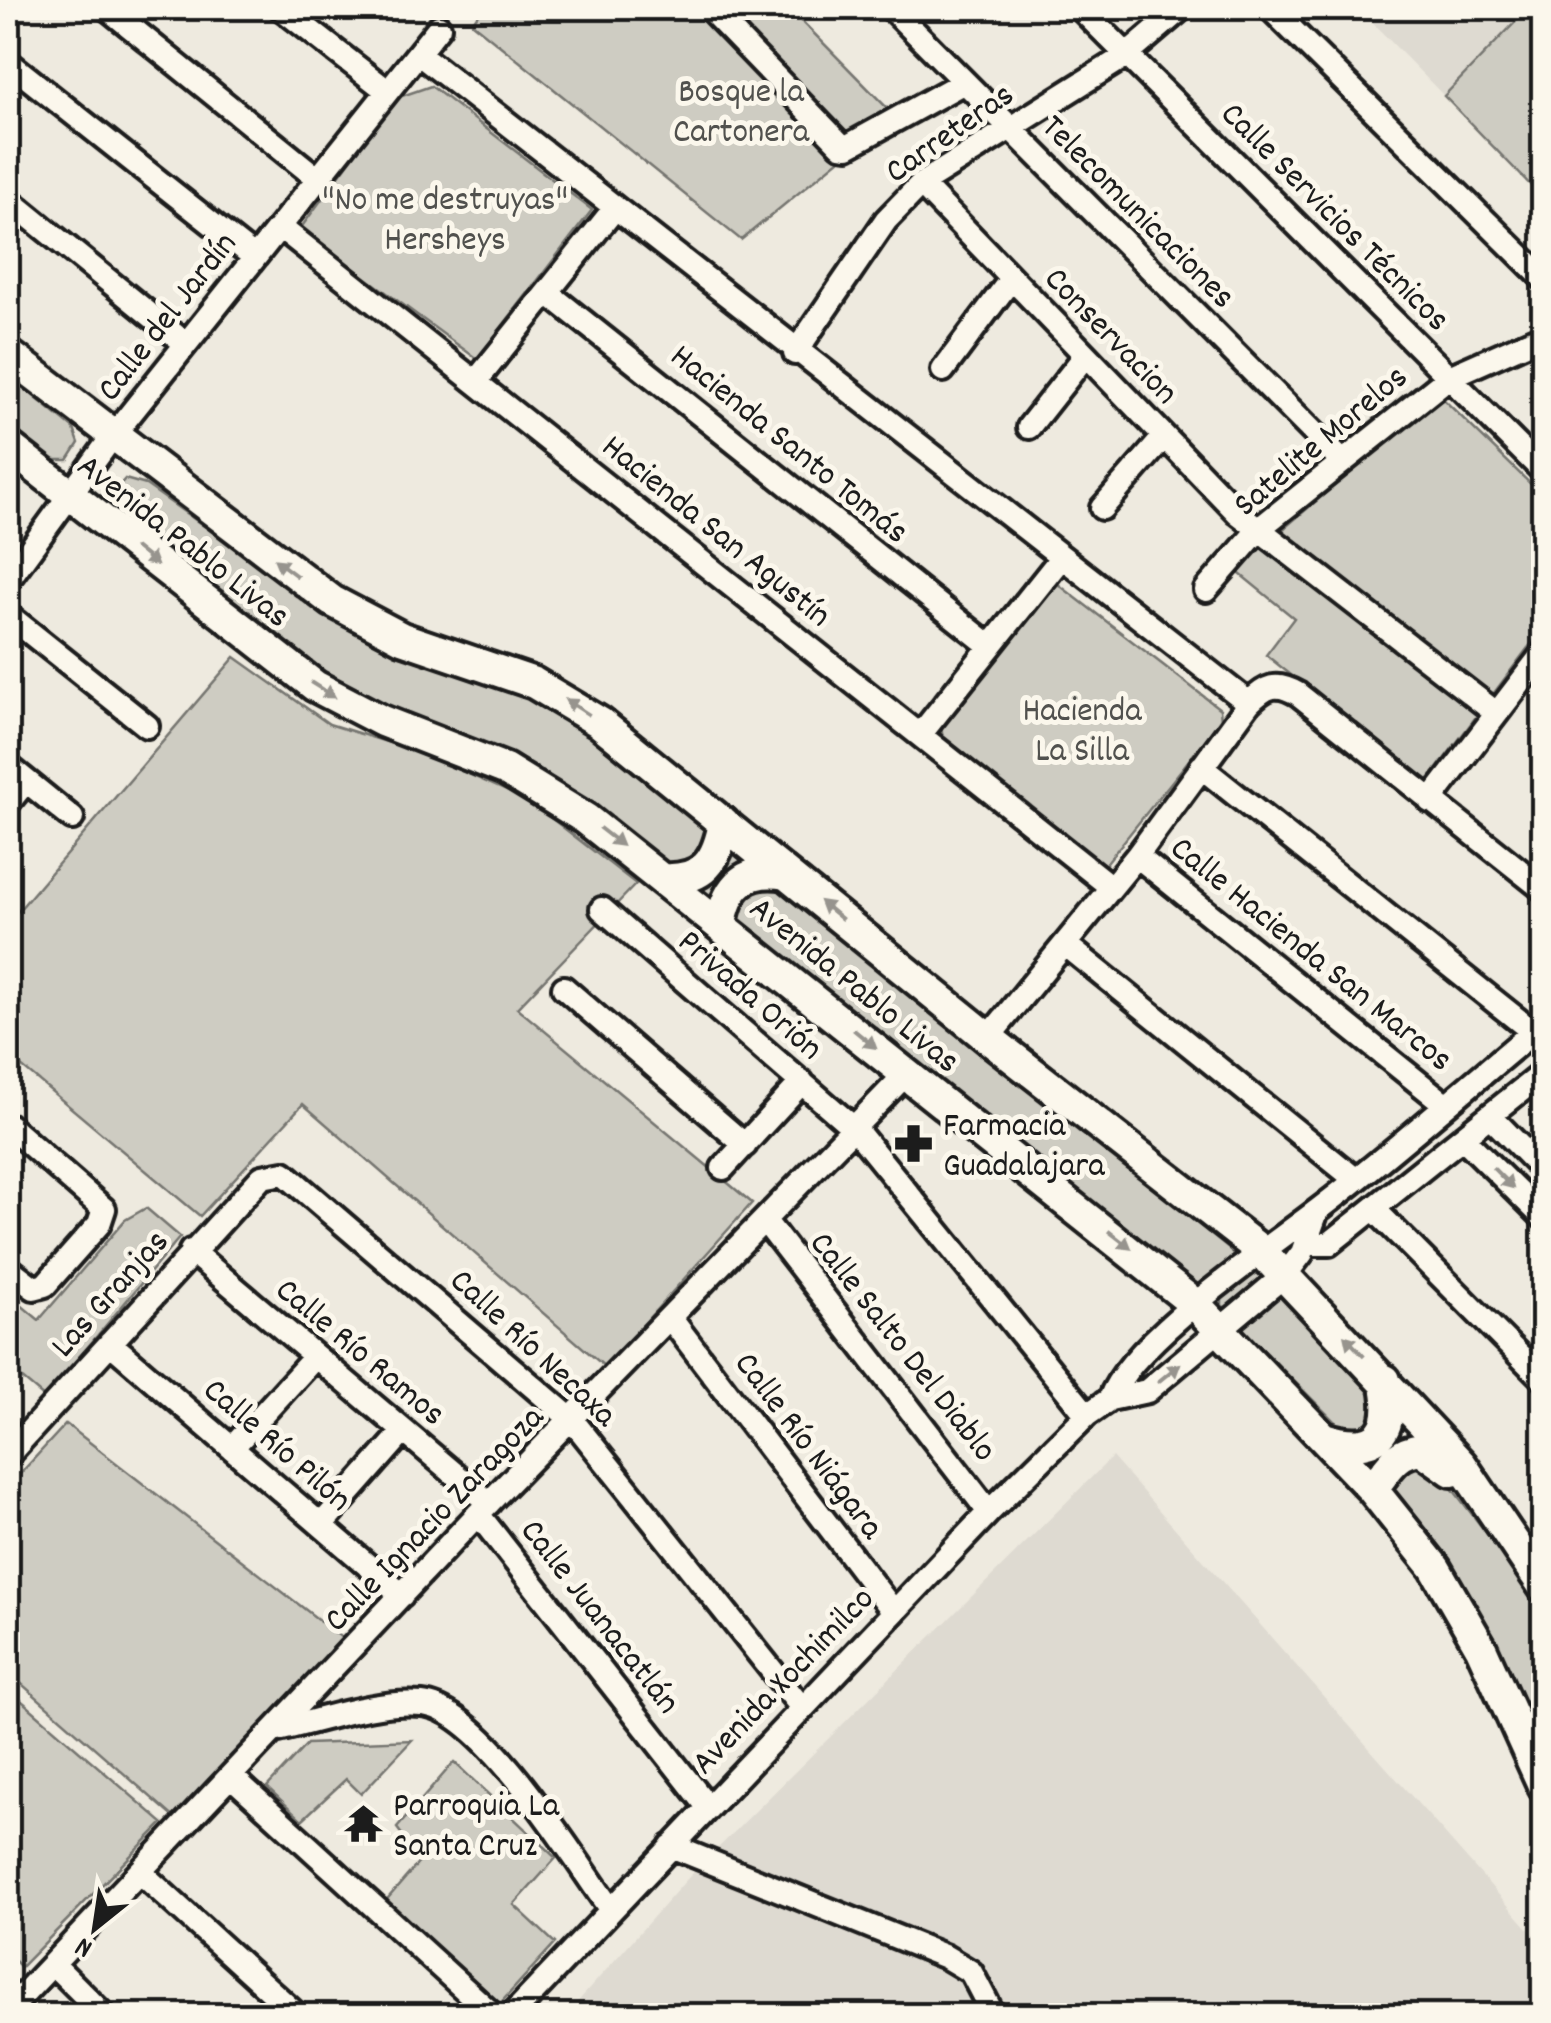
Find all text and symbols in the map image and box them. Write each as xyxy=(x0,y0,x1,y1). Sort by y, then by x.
park label: Bosque la Cartonera xyxy=(673,69,810,159)
street label: Carreteras xyxy=(876,72,1026,198)
street label: Calle Servicios Técnicos xyxy=(1207,92,1460,345)
street label: Telecomunicaciones xyxy=(1028,105,1245,322)
park label: "No me destruyas" Hersheys xyxy=(322,177,568,267)
street label: Calle del Jardín xyxy=(87,223,251,413)
street label: Conservacion xyxy=(1031,257,1188,418)
street label: Hacienda Santo Tomás xyxy=(658,334,918,558)
street label: Satelite Morelos xyxy=(1224,355,1420,531)
street label: Hacienda San Agustín xyxy=(589,424,841,641)
street label: Avenida Pablo Livas xyxy=(65,444,299,642)
one-way arrow xyxy=(133,545,158,566)
one-way arrow xyxy=(273,559,299,579)
one-way arrow xyxy=(309,681,336,699)
park label: Hacienda La Silla xyxy=(1022,688,1142,778)
one-way arrow xyxy=(563,699,591,717)
street label: Calle Hacienda San Marcos xyxy=(1158,826,1462,1086)
one-way arrow xyxy=(597,827,623,848)
street label: Avenida Pablo Livas xyxy=(737,886,969,1088)
one-way arrow xyxy=(818,900,843,921)
street label: Privada Orión xyxy=(665,919,832,1074)
one-way arrow xyxy=(853,1028,878,1049)
place label: Farmacia Guadalajara xyxy=(943,1103,1105,1193)
pharmacy icon: Farmacia Guadalajara xyxy=(892,1122,934,1164)
one-way arrow xyxy=(1491,1165,1515,1189)
street label: Las Granjas xyxy=(41,1220,183,1370)
street label: Calle Salto Del Diablo xyxy=(795,1222,1007,1474)
one-way arrow xyxy=(1108,1229,1133,1250)
street label: Calle Río Necaxa xyxy=(436,1259,627,1441)
street label: Calle Río Ramos xyxy=(263,1268,455,1440)
one-way arrow xyxy=(1343,1334,1365,1359)
street label: Calle Río Niágara xyxy=(720,1343,894,1552)
one-way arrow xyxy=(1157,1363,1182,1384)
street label: Calle Río Pilón xyxy=(190,1368,361,1526)
street label: Calle Ignacio Zaragoza xyxy=(314,1395,558,1645)
street label: Calle Juanacatlán xyxy=(506,1510,690,1726)
street label: Avenida Xochimilco xyxy=(681,1577,888,1788)
place label: Parroquia La Santa Cruz xyxy=(393,1783,560,1873)
temple icon: Parroquia La Santa Cruz xyxy=(342,1802,384,1844)
north arrow xyxy=(45,1878,145,1978)
text: N xyxy=(69,1925,101,1966)

